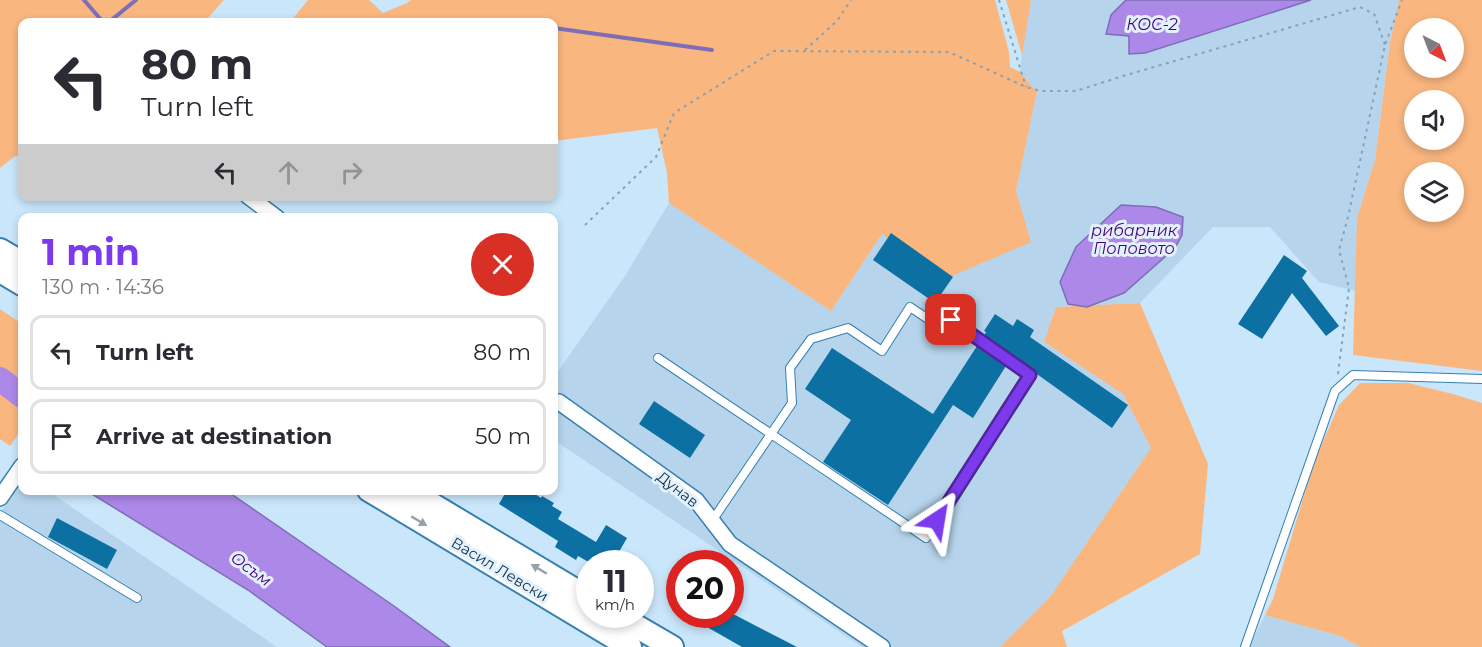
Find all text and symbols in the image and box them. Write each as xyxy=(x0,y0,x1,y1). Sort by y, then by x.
water label: КОС-2 xyxy=(1126,15,1178,34)
north arrow xyxy=(1404,18,1464,78)
map controls xyxy=(1404,18,1464,222)
text: 80 m xyxy=(141,38,253,90)
icon: left xyxy=(42,42,120,120)
text: Turn left xyxy=(141,90,254,123)
button: sound xyxy=(1404,90,1464,150)
icon: left xyxy=(209,156,242,189)
icon: ahead xyxy=(272,156,305,189)
icon: right xyxy=(335,156,368,189)
button: layers xyxy=(1404,162,1464,222)
water label: рибарник Поповото xyxy=(1091,221,1178,258)
text: 1 min xyxy=(42,230,140,274)
button: close xyxy=(471,233,534,296)
text: 130 m · 14:36 xyxy=(42,275,164,299)
pin xyxy=(925,294,976,345)
icon: arrive xyxy=(934,303,967,336)
icon: left xyxy=(45,336,78,369)
text: Turn left xyxy=(96,339,194,366)
text: 80 m xyxy=(473,339,531,366)
icon: arrive xyxy=(45,420,78,453)
text: Arrive at destination xyxy=(96,423,332,450)
text: 50 m xyxy=(475,423,531,450)
street label: Дунав xyxy=(653,467,703,511)
position arrow xyxy=(905,488,969,552)
one-way arrow xyxy=(411,515,427,526)
street label: Васил Левски xyxy=(448,533,552,605)
water label: Осъм xyxy=(227,548,275,590)
speed limit sign: 20 xyxy=(666,550,744,628)
one-way arrow xyxy=(531,563,547,574)
text: 11 xyxy=(603,563,627,600)
text: km/h xyxy=(595,595,635,614)

